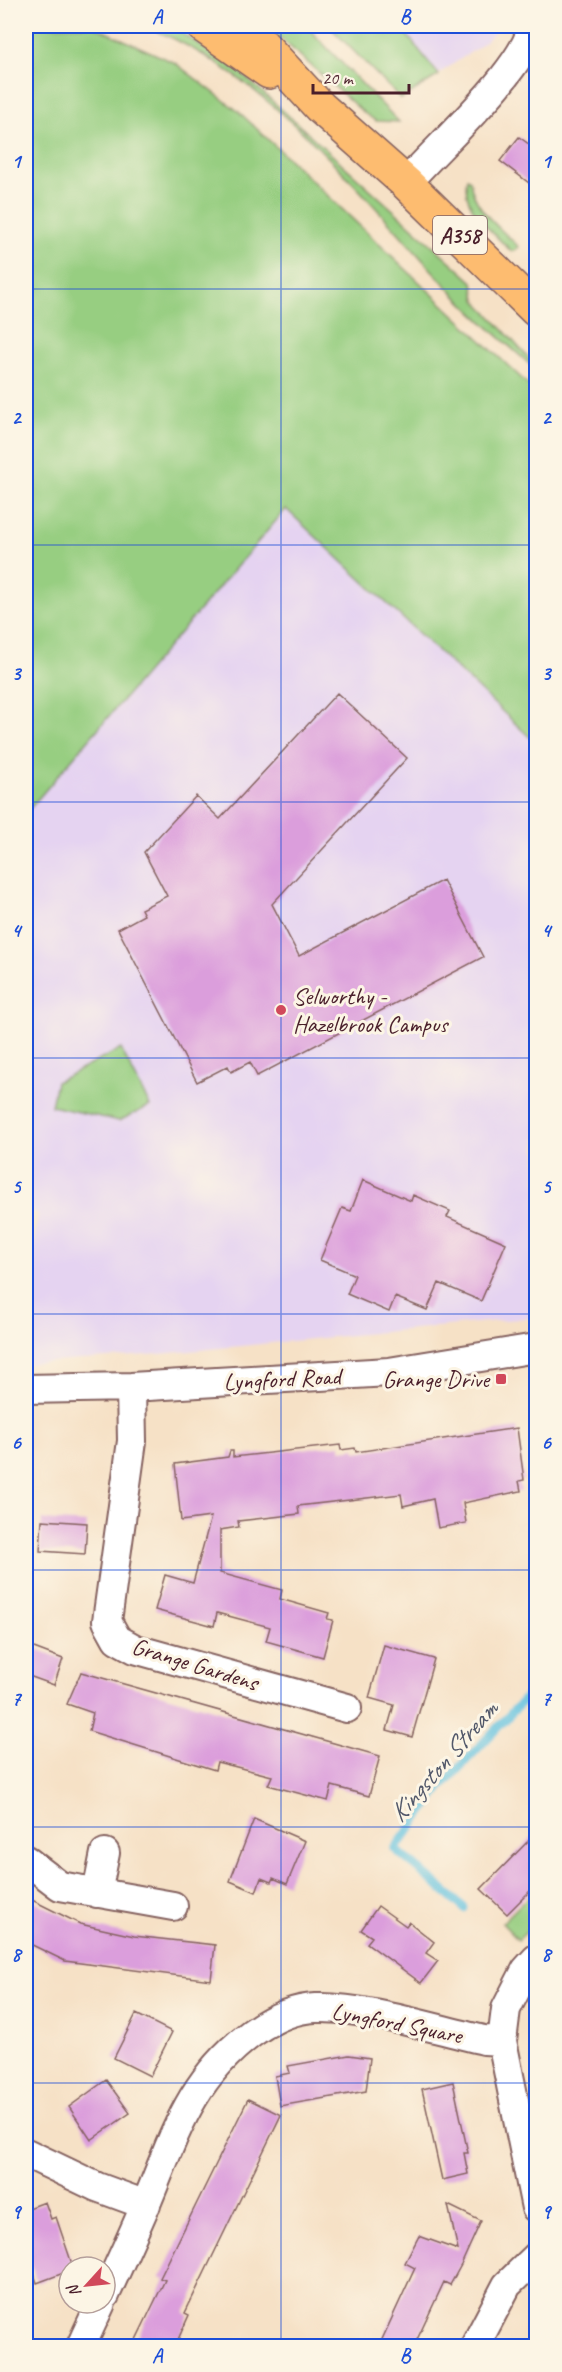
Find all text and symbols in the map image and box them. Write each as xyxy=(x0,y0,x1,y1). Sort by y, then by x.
text: A xyxy=(152,4,164,29)
text: B xyxy=(400,4,412,29)
scale bar xyxy=(313,57,409,95)
text: 20 m xyxy=(322,67,355,89)
text: 1 xyxy=(12,149,23,174)
text: 1 xyxy=(542,149,553,174)
road number: A358 xyxy=(433,216,487,254)
text: 2 xyxy=(12,405,23,430)
text: 2 xyxy=(542,405,553,430)
text: 3 xyxy=(12,661,23,686)
text: 3 xyxy=(542,661,553,686)
text: 4 xyxy=(12,918,24,943)
text: 4 xyxy=(542,918,554,943)
place label: Selworthy - Hazelbrook Campus xyxy=(293,981,449,1039)
marker: Selworthy - Hazelbrook Campus xyxy=(274,1003,288,1017)
text: 5 xyxy=(12,1174,23,1199)
text: 5 xyxy=(542,1174,553,1199)
street label: Lyngford Road xyxy=(223,1361,345,1397)
place label: Grange Drive xyxy=(382,1364,491,1394)
marker: Grange Drive xyxy=(494,1372,508,1386)
text: 6 xyxy=(11,1430,22,1455)
text: 6 xyxy=(541,1430,552,1455)
street label: Grange Gardens xyxy=(128,1631,264,1698)
text: 7 xyxy=(12,1686,23,1711)
text: 7 xyxy=(542,1686,553,1711)
water label: Kingston Stream xyxy=(382,1692,507,1829)
text: 8 xyxy=(12,1942,24,1967)
text: 8 xyxy=(542,1942,554,1967)
street label: Lyngford Square xyxy=(329,1996,467,2051)
text: 9 xyxy=(12,2199,23,2224)
text: 9 xyxy=(542,2199,553,2224)
north arrow xyxy=(57,2255,117,2315)
text: N xyxy=(62,2280,86,2300)
text: A xyxy=(152,2343,164,2368)
text: B xyxy=(400,2343,412,2368)

